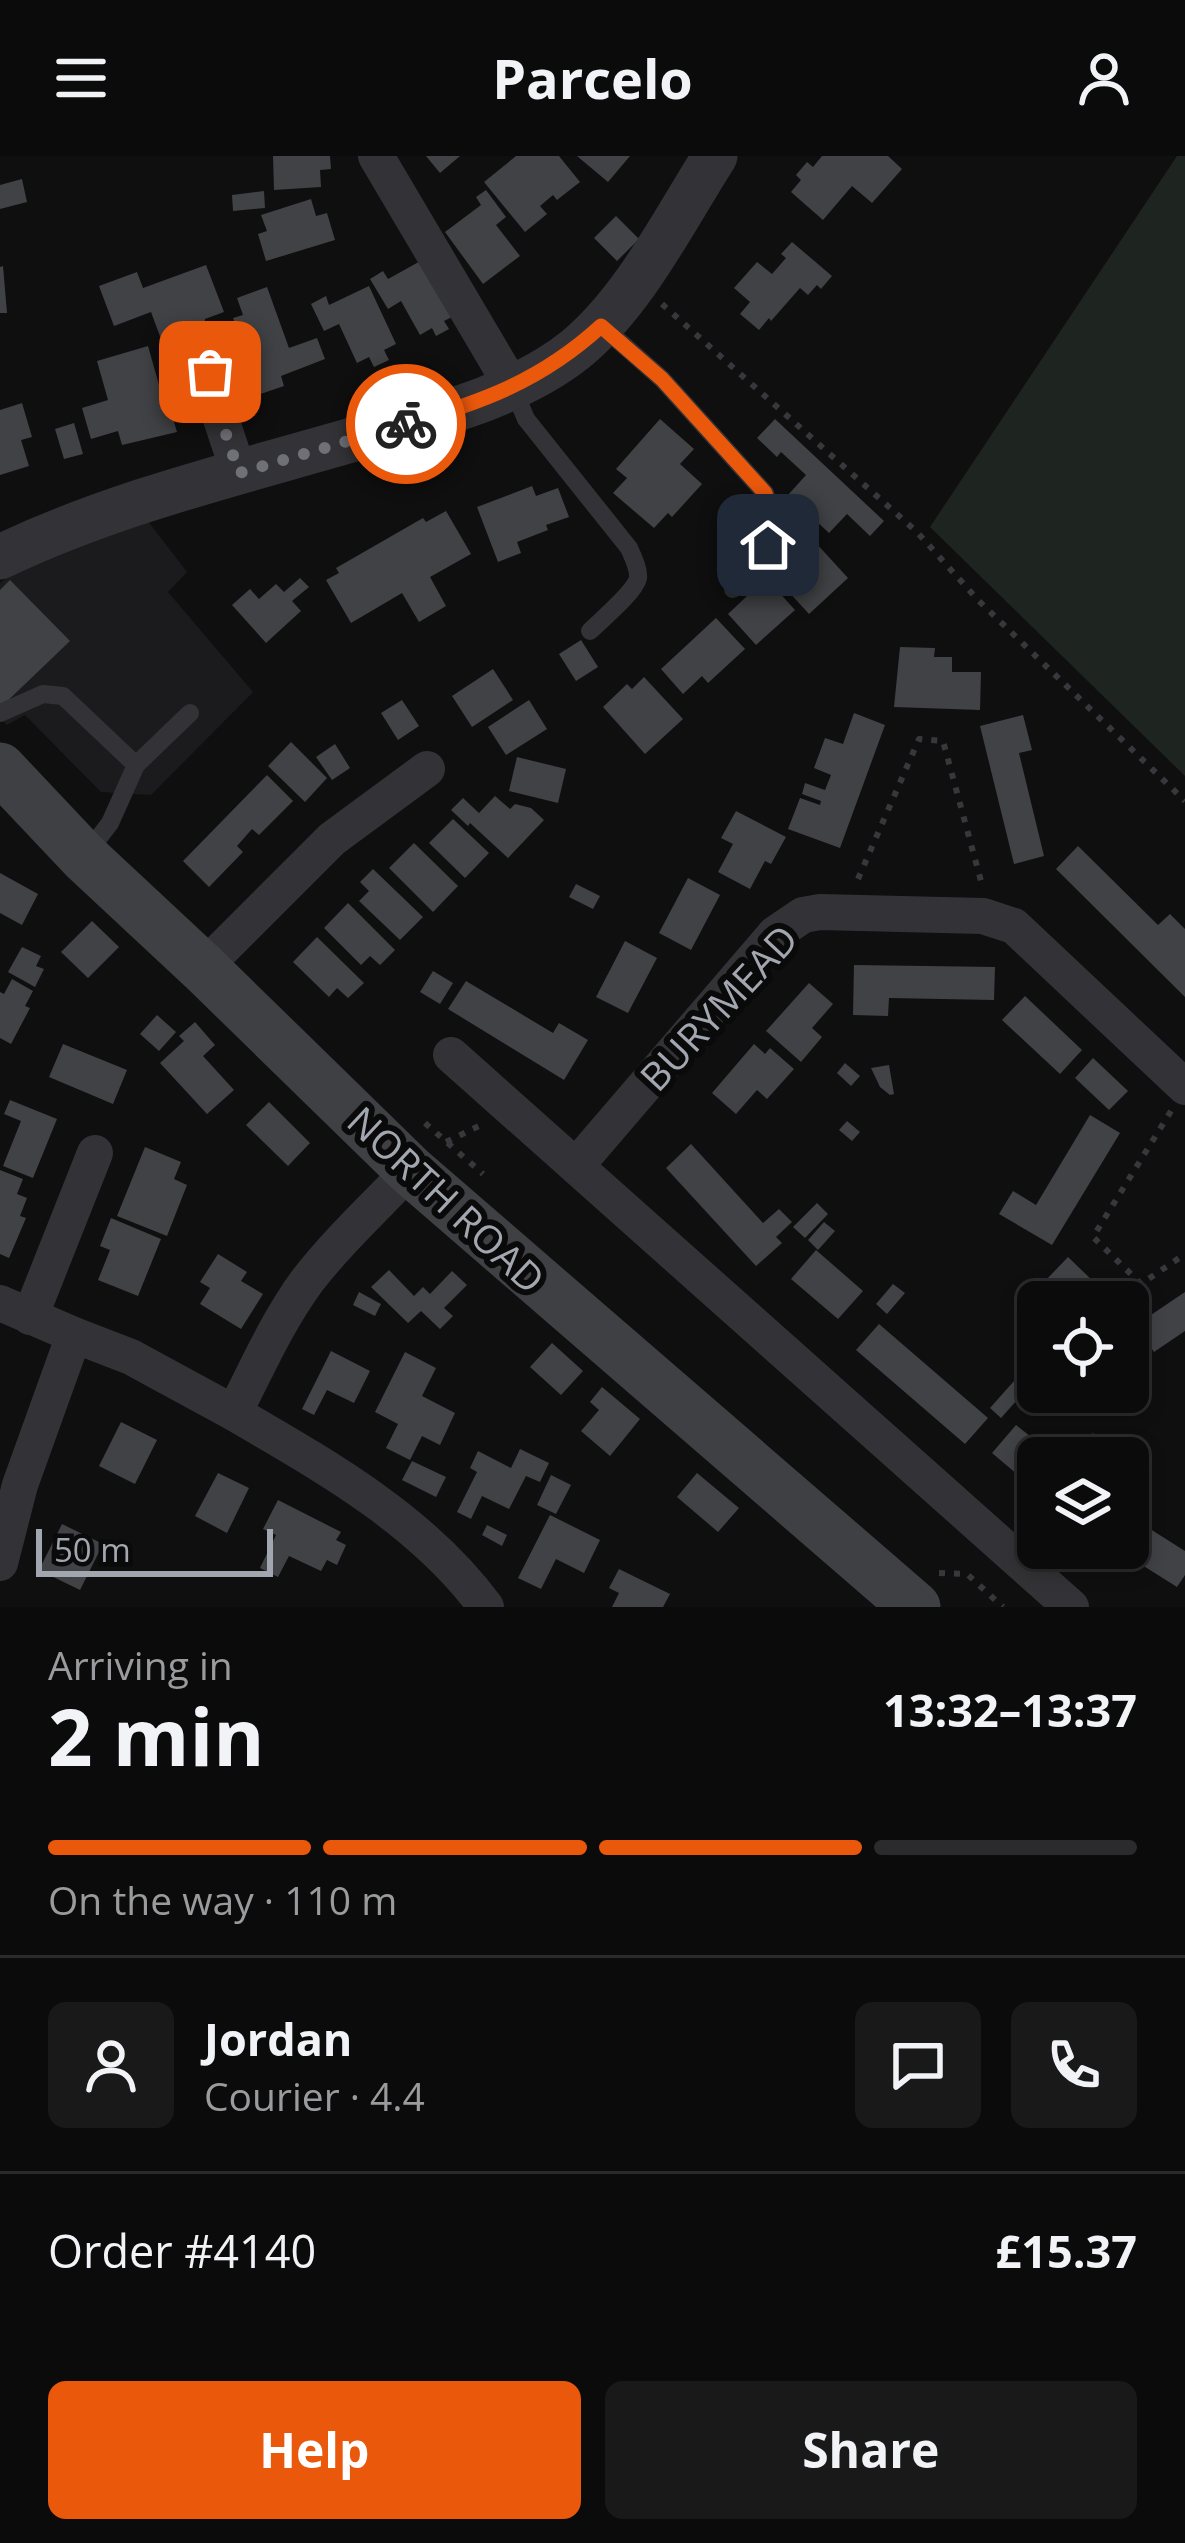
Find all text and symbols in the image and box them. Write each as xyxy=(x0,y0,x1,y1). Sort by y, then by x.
text: Parcelo xyxy=(492,41,693,115)
icon: menu xyxy=(48,45,114,111)
icon: person xyxy=(1071,45,1137,111)
pin xyxy=(159,321,261,423)
icon: bag xyxy=(177,339,243,405)
courier xyxy=(346,364,466,484)
icon: bike xyxy=(373,391,439,457)
pin xyxy=(717,494,819,596)
icon: home xyxy=(735,512,801,578)
street label: BURYMEAD xyxy=(627,912,809,1102)
street label: NORTH ROAD xyxy=(337,1094,557,1304)
map controls xyxy=(1017,1281,1149,1569)
button: locate xyxy=(1017,1281,1149,1413)
button: layers xyxy=(1017,1437,1149,1569)
scale bar xyxy=(36,1523,273,1576)
text: 50 m xyxy=(54,1527,131,1572)
text: Arriving in xyxy=(48,1638,233,1691)
text: 13:32–13:37 xyxy=(883,1679,1137,1740)
text: 2 min xyxy=(48,1683,265,1789)
text: On the way · 110 m xyxy=(48,1873,397,1926)
button: person xyxy=(48,2002,174,2128)
button: chat xyxy=(855,2002,981,2128)
button: phone xyxy=(1011,2002,1137,2128)
text: Jordan xyxy=(204,2008,352,2069)
text: Courier · 4.4 xyxy=(204,2069,425,2122)
text: Order #4140 xyxy=(48,2220,316,2281)
text: £15.37 xyxy=(996,2220,1137,2281)
button: Help xyxy=(48,2381,581,2519)
button: Share xyxy=(605,2381,1137,2519)

